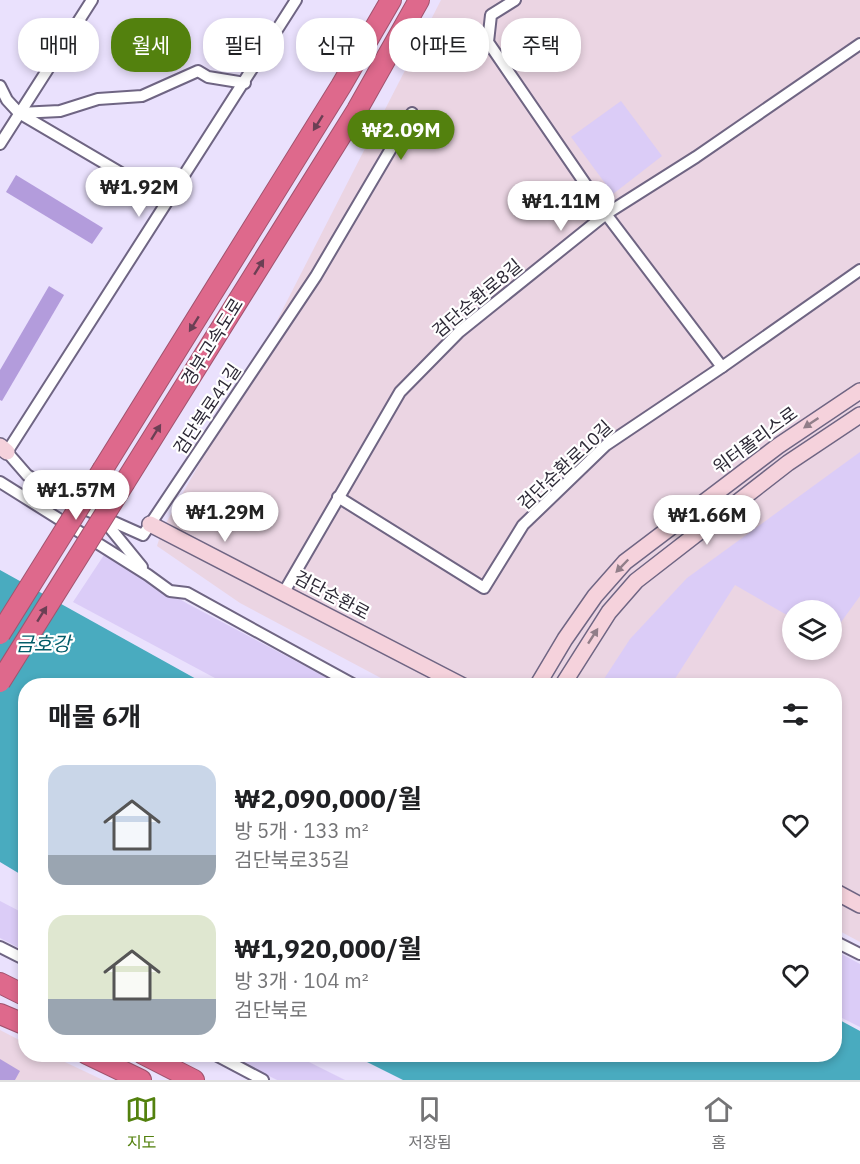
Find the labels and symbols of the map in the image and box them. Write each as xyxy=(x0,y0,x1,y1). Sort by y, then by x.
pin: ₩2.09M xyxy=(352,110,450,161)
one-way arrow xyxy=(313,115,324,131)
pin: ₩1.92M xyxy=(90,167,188,218)
pin: ₩1.11M xyxy=(512,181,610,232)
street label: 검단순환로8길 xyxy=(427,254,527,342)
one-way arrow xyxy=(253,259,264,275)
street label: 경부고속도로 xyxy=(176,294,248,390)
one-way arrow xyxy=(188,316,199,332)
street label: 검단북로41길 xyxy=(168,359,246,459)
street label: 워터폴리스로 xyxy=(708,401,802,479)
street label: 검단순환로10길 xyxy=(513,415,617,515)
one-way arrow xyxy=(803,418,820,429)
one-way arrow xyxy=(150,424,161,440)
pin: ₩1.57M xyxy=(27,470,125,521)
pin: ₩1.29M xyxy=(176,492,274,543)
pin: ₩1.66M xyxy=(658,495,756,546)
one-way arrow xyxy=(616,558,630,572)
street label: 검단순환로 xyxy=(290,565,374,625)
one-way arrow xyxy=(37,606,48,622)
one-way arrow xyxy=(587,628,598,644)
water label: 금호강 xyxy=(15,630,73,657)

